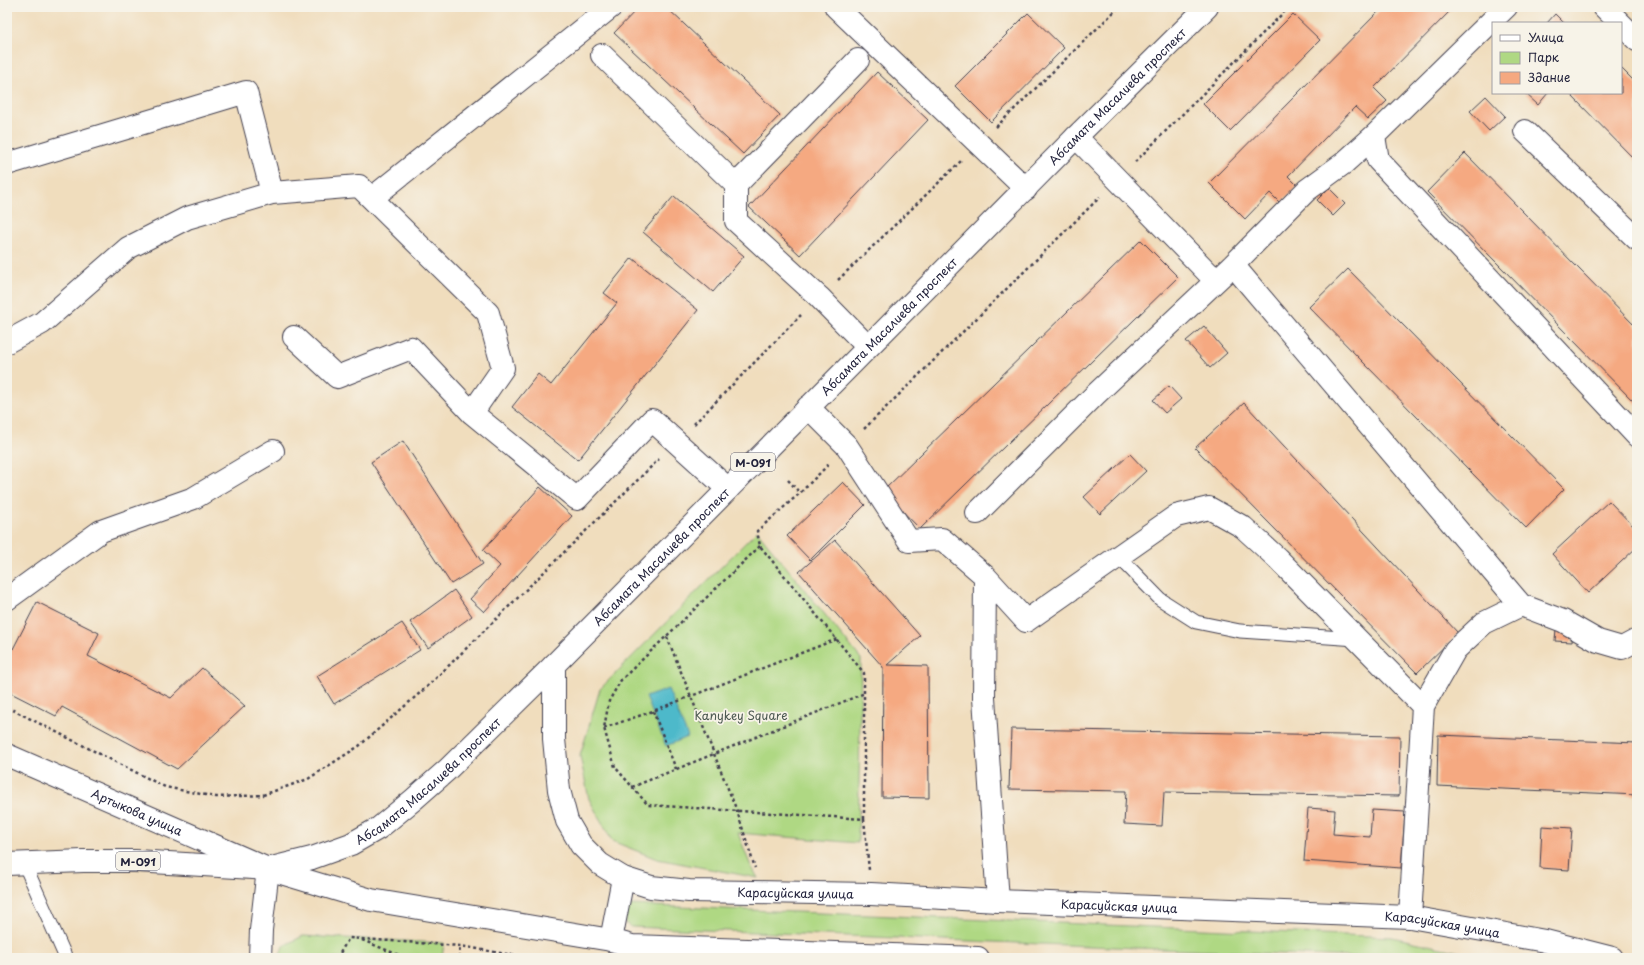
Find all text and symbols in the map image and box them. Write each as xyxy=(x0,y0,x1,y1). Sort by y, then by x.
legend xyxy=(1492,22,1622,94)
street label: Абсамата Масалиева проспект xyxy=(1044,24,1190,169)
text: Улица xyxy=(1528,28,1564,46)
text: Парк xyxy=(1528,48,1560,66)
text: Здание xyxy=(1528,68,1570,86)
street label: Абсамата Масалиева проспект xyxy=(817,253,961,399)
road number: М-091 xyxy=(731,453,775,471)
street label: Абсамата Масалиева проспект xyxy=(589,484,734,630)
park label: Kanykey Square xyxy=(694,706,788,724)
street label: Абсамата Масалиева проспект xyxy=(352,713,505,849)
street label: Артыкова улица xyxy=(89,784,186,840)
road number: М-091 xyxy=(116,852,160,870)
street label: Карасуйская улица xyxy=(737,883,854,903)
street label: Карасуйская улица xyxy=(1061,894,1178,917)
street label: Карасуйская улица xyxy=(1384,907,1502,942)

